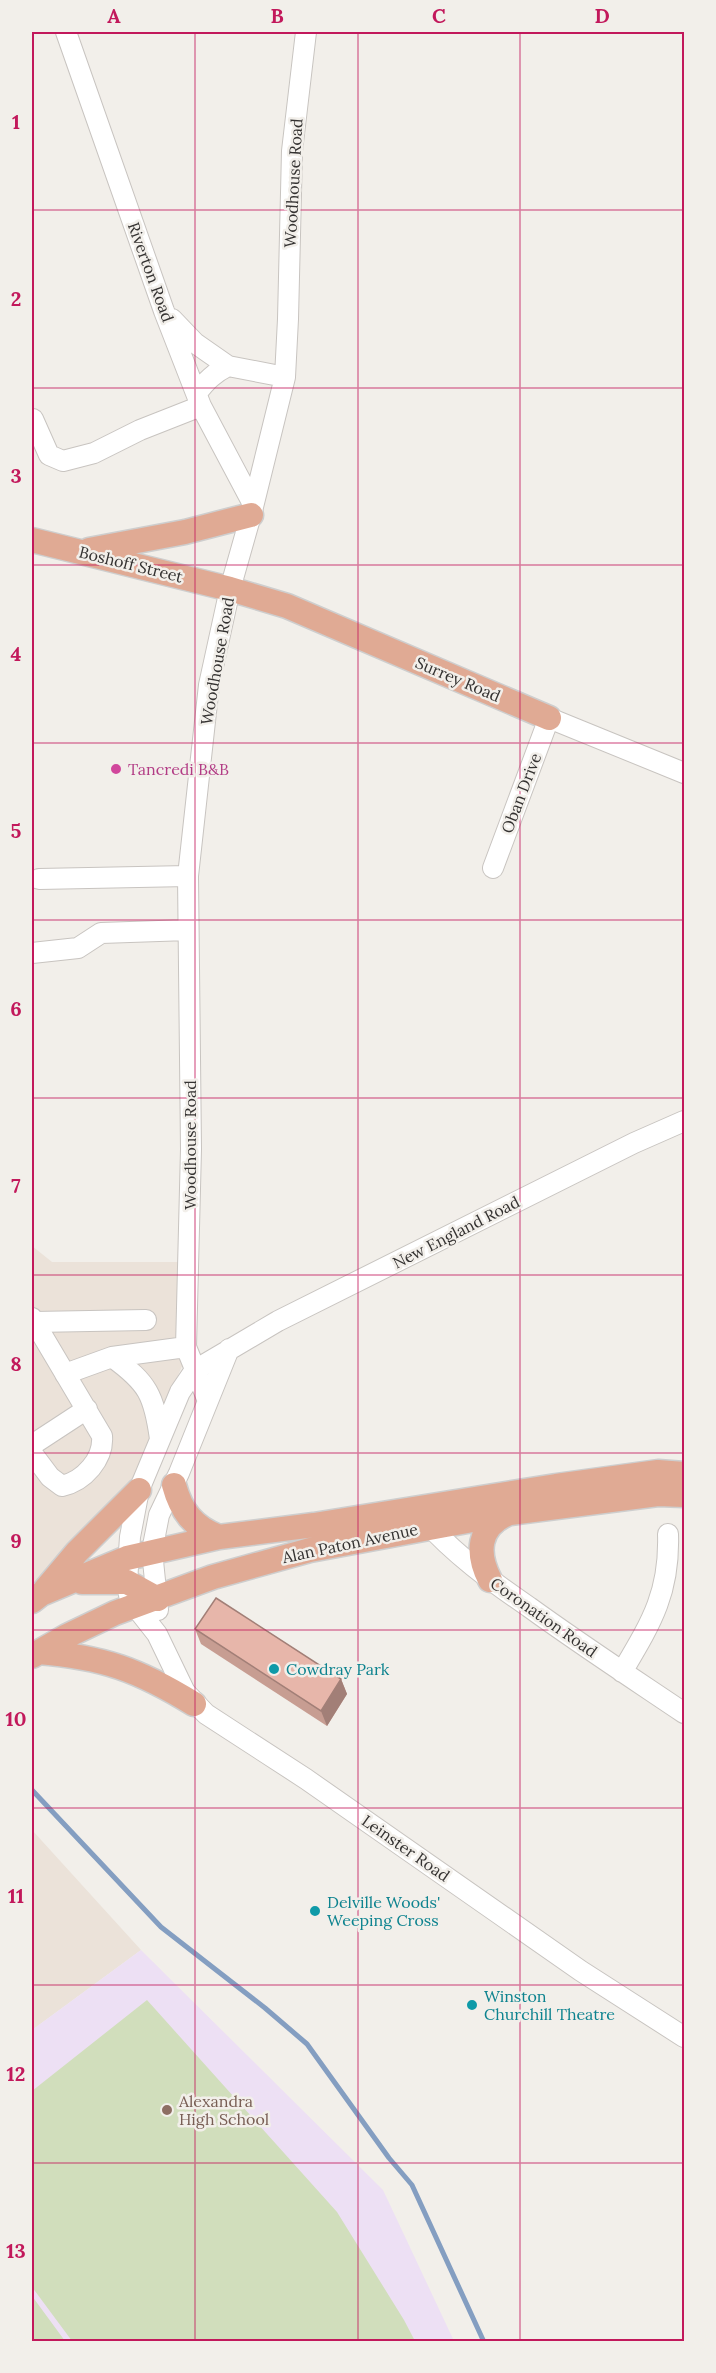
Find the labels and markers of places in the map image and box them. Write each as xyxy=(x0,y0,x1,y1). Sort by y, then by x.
place label: Tancredi B&B xyxy=(128,759,229,779)
marker: Tancredi B&B xyxy=(109,762,123,776)
place label: Cowdray Park xyxy=(286,1659,390,1679)
marker: Cowdray Park xyxy=(267,1662,281,1676)
place label: Delville Woods' Weeping Cross xyxy=(327,1892,440,1930)
marker: Delville Woods' Weeping Cross xyxy=(308,1904,322,1918)
place label: Winston Churchill Theatre xyxy=(484,1986,615,2024)
marker: Winston Churchill Theatre xyxy=(465,1998,479,2012)
place label: Alexandra High School xyxy=(178,2091,269,2129)
marker: Alexandra High School xyxy=(160,2103,174,2117)

